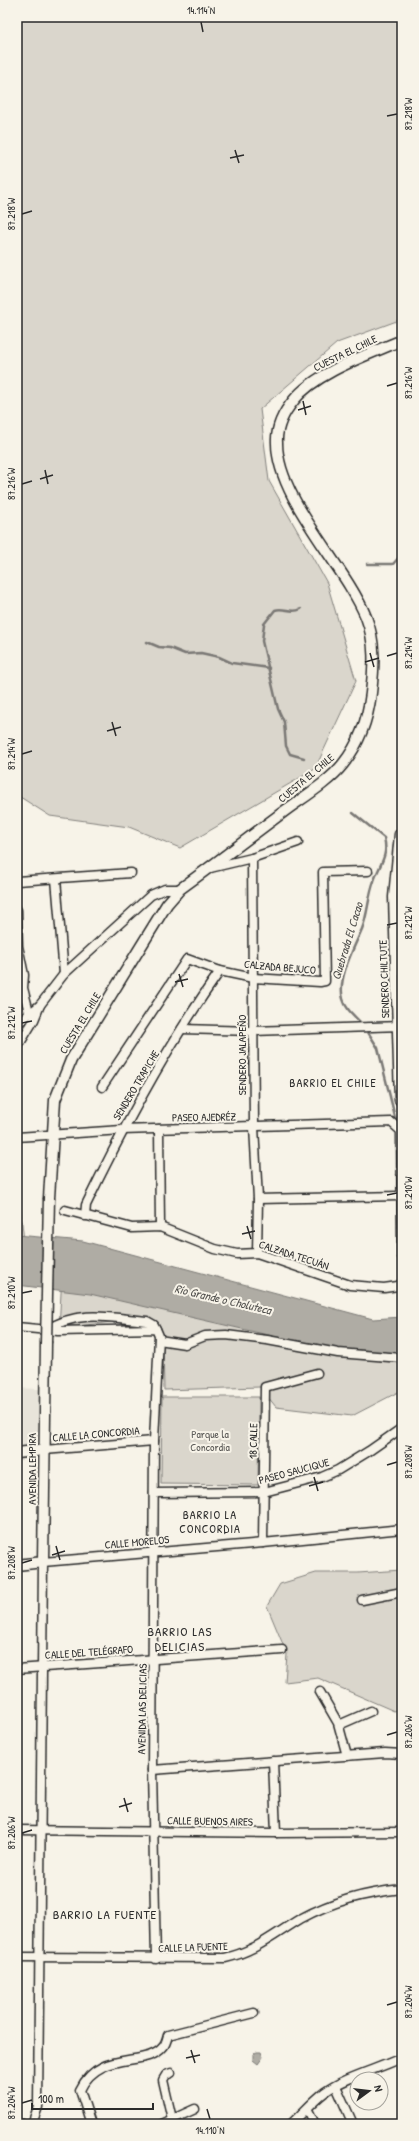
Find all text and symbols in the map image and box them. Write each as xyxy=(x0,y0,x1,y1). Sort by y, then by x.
text: 14.114°N xyxy=(187,4,215,17)
text: 87.218°W xyxy=(402,97,415,130)
text: 87.218°W xyxy=(5,197,18,230)
street label: CUESTA EL CHILE xyxy=(311,331,379,374)
text: 87.216°W xyxy=(402,366,415,399)
text: 87.216°W xyxy=(5,467,18,500)
text: 87.214°W xyxy=(402,636,415,669)
text: 87.214°W xyxy=(5,737,18,770)
street label: CUESTA EL CHILE xyxy=(275,750,337,806)
water label: Quebrada El Cacao xyxy=(327,899,367,982)
text: 87.212°W xyxy=(402,906,415,939)
street label: SENDERO CHILTUTE xyxy=(376,939,392,1019)
street label: CALZADA BEJUCO xyxy=(243,957,317,977)
street label: CUESTA EL CHILE xyxy=(56,990,104,1056)
text: 87.212°W xyxy=(5,1006,18,1039)
street label: SENDERO JALAPEÑO xyxy=(235,1015,249,1095)
street label: SENDERO TRAPICHE xyxy=(110,1047,162,1122)
district label: BARRIO EL CHILE xyxy=(289,1074,377,1091)
street label: PASEO AJEDRÉZ xyxy=(172,1109,237,1125)
text: 87.210°W xyxy=(402,1176,415,1209)
street label: CALZADA TECUÁN xyxy=(257,1237,331,1273)
text: 87.210°W xyxy=(5,1276,18,1309)
water label: Río Grande o Choluteca xyxy=(173,1280,274,1319)
street label: CALLE LA CONCORDIA xyxy=(52,1423,141,1445)
street label: 18 CALLE xyxy=(246,1423,260,1459)
park label: Parque la Concordia xyxy=(190,1427,230,1454)
street label: AVENIDA LEMPIRA xyxy=(25,1433,39,1505)
text: 87.208°W xyxy=(402,1444,415,1479)
street label: PASEO SAUCIQUE xyxy=(257,1455,331,1487)
district label: BARRIO LA CONCORDIA xyxy=(179,1506,241,1537)
street label: CALLE MORELOS xyxy=(104,1532,170,1552)
text: 87.208°W xyxy=(5,1545,18,1580)
district label: BARRIO LAS DELICIAS xyxy=(147,1622,213,1655)
street label: CALLE DEL TELÉGRAFO xyxy=(44,1642,134,1662)
street label: AVENIDA LAS DELICIAS xyxy=(134,1663,150,1755)
text: 87.206°W xyxy=(402,1715,415,1749)
street label: CALLE BUENOS AIRES xyxy=(167,1813,253,1829)
text: 87.206°W xyxy=(5,1816,18,1850)
district label: BARRIO LA FUENTE xyxy=(53,1905,157,1923)
street label: CALLE LA FUENTE xyxy=(158,1939,228,1955)
text: 87.204°W xyxy=(402,1985,415,2018)
north arrow xyxy=(349,2071,389,2111)
text: N xyxy=(371,2084,386,2093)
scale bar xyxy=(32,2085,153,2111)
text: 87.204°W xyxy=(5,2086,18,2119)
text: 100 m xyxy=(38,2090,64,2107)
text: 14.110°N xyxy=(196,2124,224,2137)

